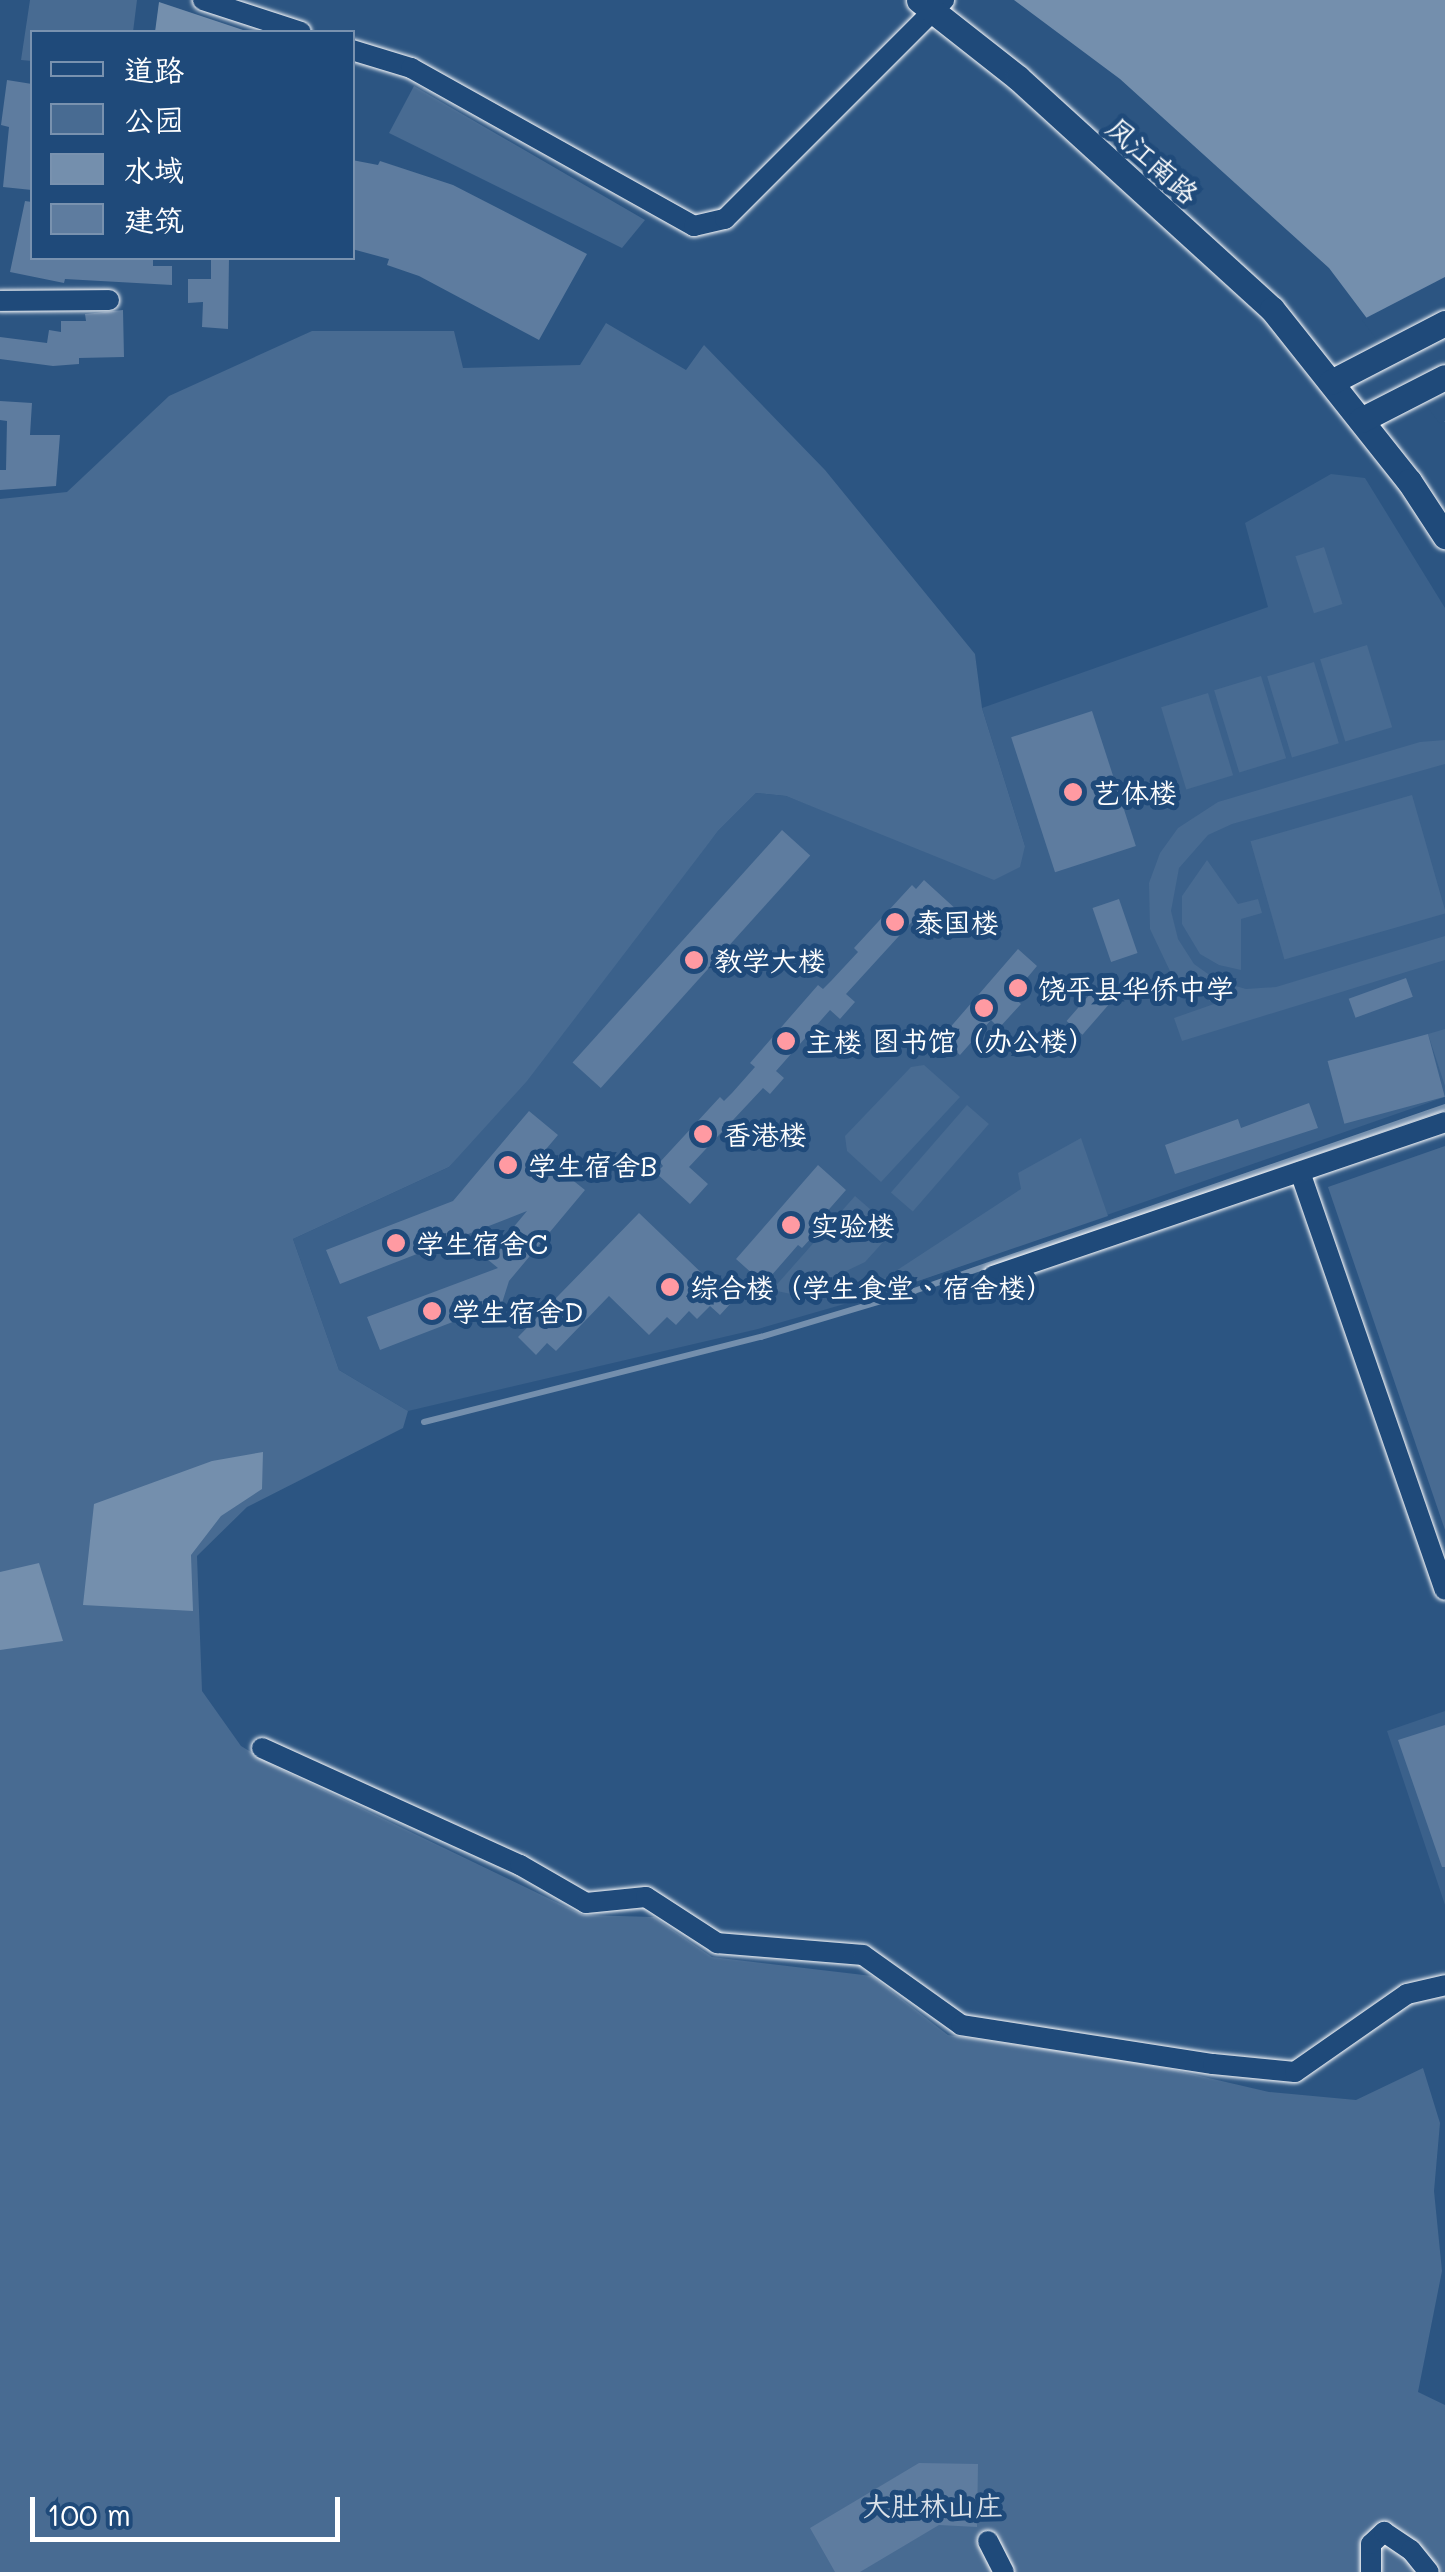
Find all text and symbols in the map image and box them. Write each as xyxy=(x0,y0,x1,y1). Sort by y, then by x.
legend xyxy=(30,30,355,260)
text: 道路 xyxy=(124,49,184,89)
text: 公园 xyxy=(124,99,184,139)
street label: 凤江南路 xyxy=(1100,110,1206,210)
text: 水域 xyxy=(124,149,184,189)
text: 建筑 xyxy=(124,199,184,239)
place label: 艺体楼 xyxy=(1093,775,1177,809)
marker: 艺体楼 xyxy=(1062,781,1084,803)
place label: 泰国楼 xyxy=(915,905,999,939)
marker: 泰国楼 xyxy=(884,911,906,933)
place label: 教学大楼 xyxy=(714,943,826,977)
marker: 教学大楼 xyxy=(683,949,705,971)
place label: 饶平县华侨中学 xyxy=(1038,971,1234,1005)
marker: 饶平县华侨中学 xyxy=(1007,977,1029,999)
marker: 图书馆（办公楼） xyxy=(973,997,995,1019)
place label: 图书馆（办公楼） xyxy=(872,1023,1096,1057)
place label: 主楼 xyxy=(806,1024,862,1058)
marker: 主楼 xyxy=(775,1030,797,1052)
place label: 香港楼 xyxy=(723,1117,807,1151)
marker: 香港楼 xyxy=(692,1123,714,1145)
place label: 学生宿舍B xyxy=(528,1148,657,1182)
marker: 学生宿舍B xyxy=(497,1154,519,1176)
place label: 实验楼 xyxy=(811,1208,895,1242)
marker: 实验楼 xyxy=(780,1214,802,1236)
place label: 学生宿舍C xyxy=(416,1226,548,1260)
marker: 学生宿舍C xyxy=(385,1232,407,1254)
place label: 综合楼（学生食堂、宿舍楼） xyxy=(690,1270,1054,1304)
marker: 综合楼（学生食堂、宿舍楼） xyxy=(659,1276,681,1298)
place label: 学生宿舍D xyxy=(452,1294,583,1328)
marker: 学生宿舍D xyxy=(421,1300,443,1322)
scale bar xyxy=(35,2477,345,2539)
park label: 大肚林山庄 xyxy=(863,2488,1003,2522)
text: 100 m xyxy=(47,2494,131,2534)

